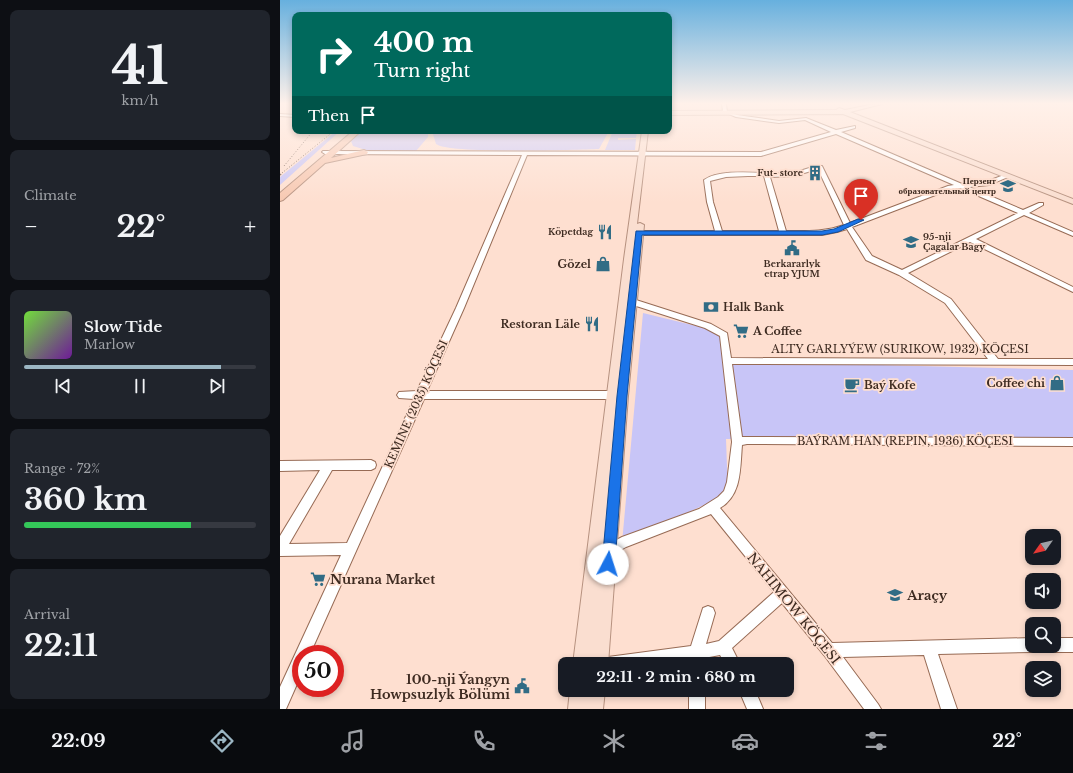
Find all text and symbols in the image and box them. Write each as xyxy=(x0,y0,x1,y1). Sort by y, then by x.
text: 400 m xyxy=(374,25,473,60)
icon: right xyxy=(308,28,360,80)
text: 41 xyxy=(111,34,169,98)
text: Turn right xyxy=(374,60,470,82)
text: km/h xyxy=(122,92,158,109)
icon: arrive xyxy=(357,104,379,126)
text: Then xyxy=(308,106,349,125)
building icon: Fut- store xyxy=(806,164,824,182)
place label: Fut- store xyxy=(757,167,803,178)
place label: Перзент образовательный центр xyxy=(899,175,997,196)
school or university icon: Перзент образовательный центр xyxy=(999,177,1017,195)
pin xyxy=(844,179,878,220)
icon: arrive xyxy=(850,185,872,207)
text: Climate xyxy=(24,187,77,204)
text: 22° xyxy=(116,208,165,245)
text: − xyxy=(24,213,38,240)
text: + xyxy=(244,213,256,240)
restaurant icon: Köpetdag xyxy=(596,223,614,241)
place label: Köpetdag xyxy=(548,226,594,237)
place label: 95-nji Çagalar Bagy xyxy=(923,231,985,252)
school or university icon: 95-nji Çagalar Bagy xyxy=(902,233,920,251)
public building icon: Berkararlyk etrap YJUM xyxy=(783,239,801,257)
shop icon: Gözel xyxy=(594,255,612,273)
place label: Gözel xyxy=(558,257,591,271)
place label: Berkararlyk etrap YJUM xyxy=(763,258,822,279)
bank icon: Halk Bank xyxy=(702,298,720,316)
place label: Halk Bank xyxy=(723,300,785,314)
restaurant icon: Restoran Läle xyxy=(583,315,601,333)
text: Slow Tide xyxy=(84,317,162,336)
place label: Restoran Läle xyxy=(500,317,581,331)
supermarket icon: A Coffee xyxy=(732,322,750,340)
place label: A Coffee xyxy=(752,324,802,338)
text: Marlow xyxy=(84,336,135,353)
street label: KEMINE (2035) KÖÇESI xyxy=(381,337,451,470)
street label: ALTY GARLYÝEW (SURIKOW, 1932) KÖÇESI xyxy=(770,342,1029,356)
shop icon: Coffee chi xyxy=(1048,374,1066,392)
icon: previous xyxy=(52,375,74,397)
icon: pause xyxy=(129,375,151,397)
icon: next xyxy=(206,375,228,397)
cafe icon: Baý Kofe xyxy=(843,376,861,394)
place label: Coffee chi xyxy=(987,376,1045,390)
place label: Baý Kofe xyxy=(864,378,916,392)
street label: BAÝRAM HAN (REPIN, 1936) KÖÇESI xyxy=(797,434,1013,448)
text: Range · 72% xyxy=(24,460,100,477)
text: 360 km xyxy=(24,481,147,518)
north arrow xyxy=(1025,529,1061,565)
map controls xyxy=(1025,529,1061,697)
position arrow xyxy=(587,543,629,585)
street label: NAHIMOW KÖÇESI xyxy=(743,549,844,668)
supermarket icon: Nurana Market xyxy=(309,570,327,588)
place label: Nurana Market xyxy=(330,571,435,588)
button: sound xyxy=(1025,573,1061,609)
school or university icon: Araçy xyxy=(886,586,904,604)
place label: Araçy xyxy=(906,587,948,604)
text: Arrival xyxy=(24,606,70,623)
button: search xyxy=(1025,617,1061,653)
text: 22:11 xyxy=(24,627,98,664)
speed limit sign: 50 xyxy=(292,645,344,697)
button: layers xyxy=(1025,661,1061,697)
text: 22:11 · 2 min · 680 m xyxy=(596,667,756,686)
place label: 100-nji Ýangyn Howpsuzlyk Bölümi xyxy=(370,671,511,703)
public building icon: 100-nji Ýangyn Howpsuzlyk Bölümi xyxy=(513,677,531,695)
icon: directions xyxy=(208,727,236,755)
icon: music xyxy=(339,727,367,755)
icon: phone xyxy=(470,727,498,755)
icon: climate xyxy=(600,727,628,755)
icon: car xyxy=(731,727,759,755)
icon: filters xyxy=(862,727,890,755)
text: 22:09 xyxy=(51,730,106,752)
text: 22° xyxy=(992,730,1022,752)

